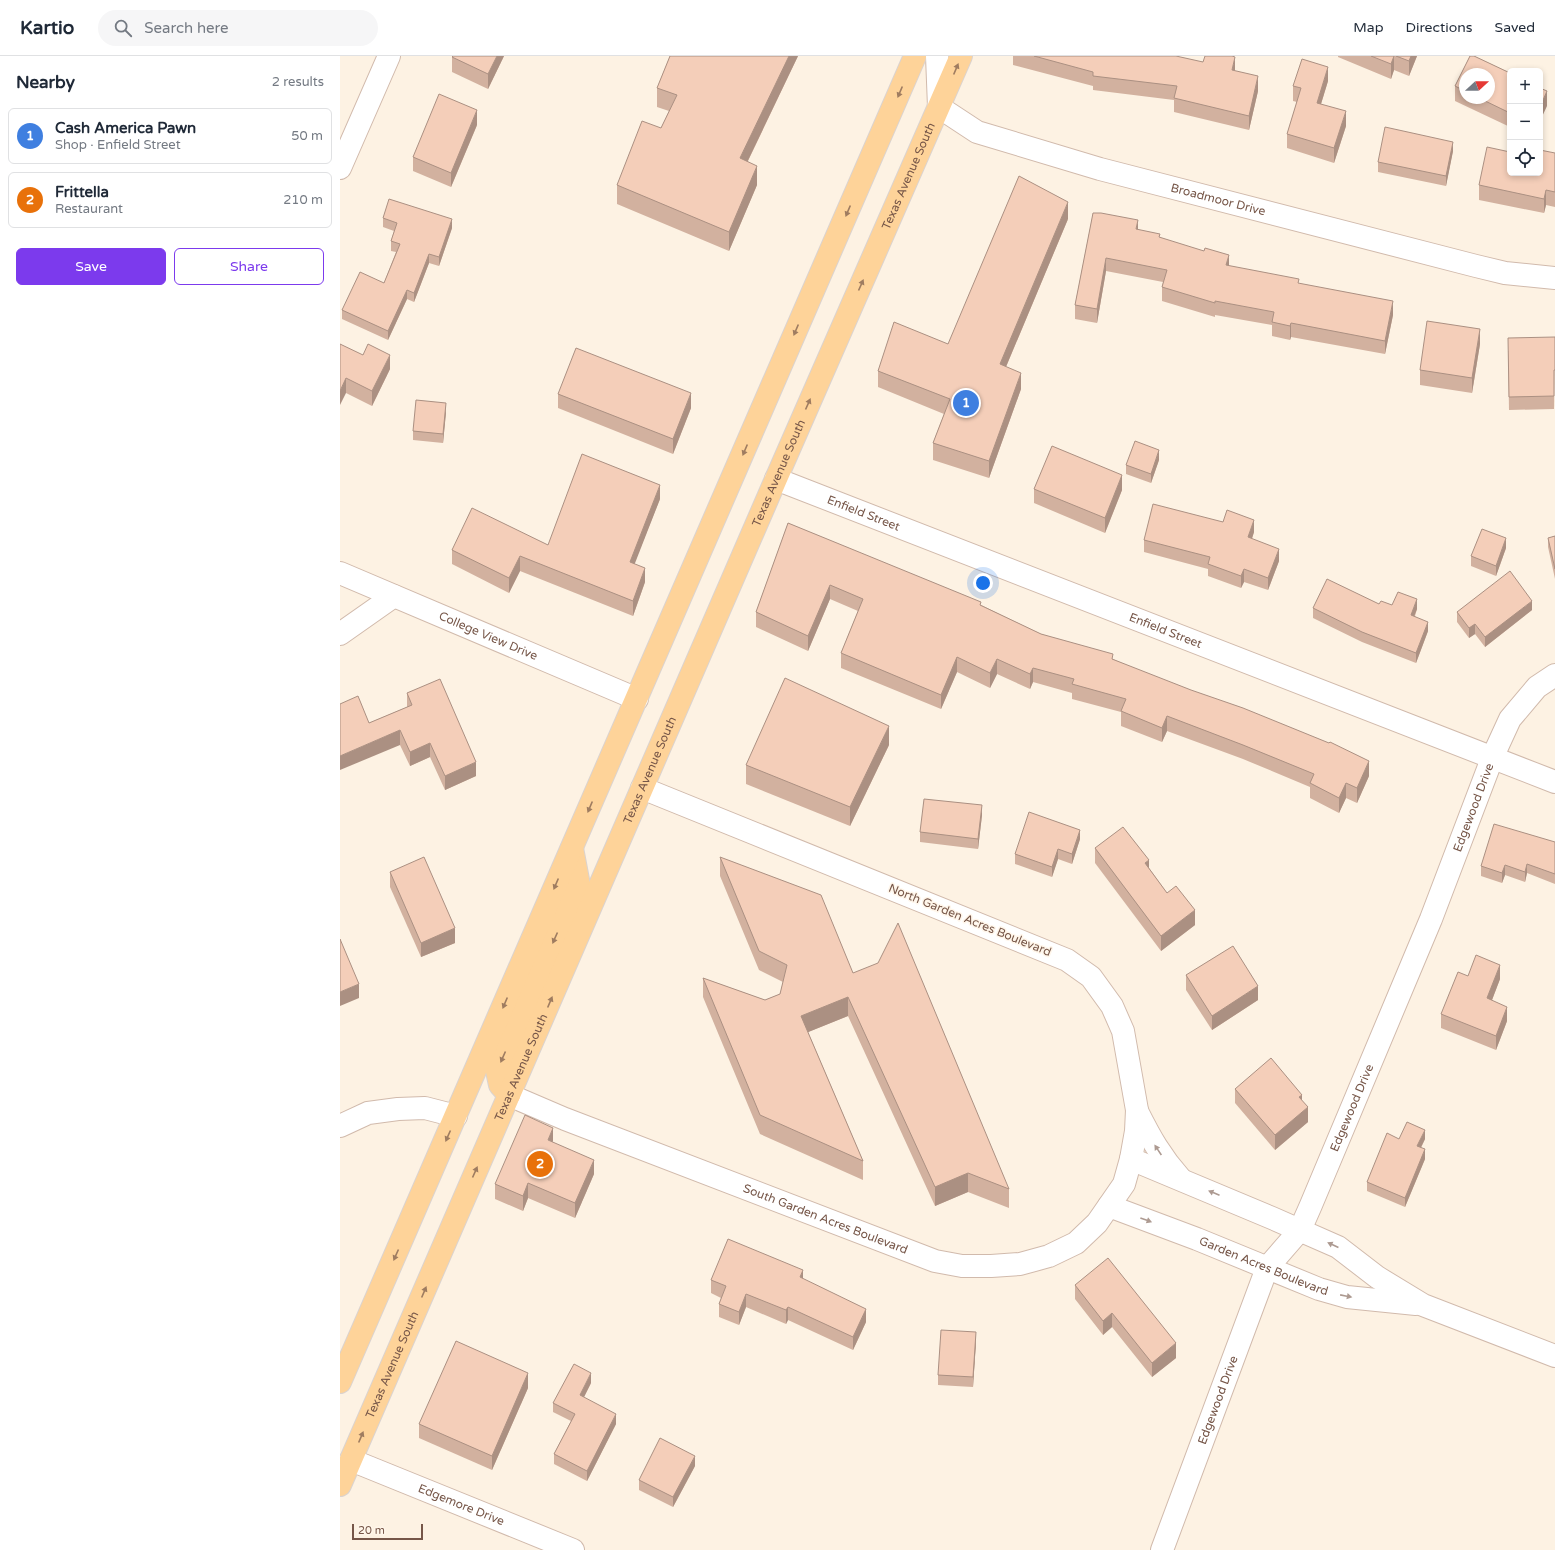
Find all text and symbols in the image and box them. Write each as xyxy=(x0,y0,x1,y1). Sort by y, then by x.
search box xyxy=(98,10,378,46)
text: Kartio xyxy=(20,17,74,39)
icon: search xyxy=(112,17,134,39)
text: Search here xyxy=(144,19,229,37)
text: Map xyxy=(1353,19,1384,36)
text: Directions xyxy=(1406,19,1473,36)
text: Saved xyxy=(1495,19,1535,36)
one-way arrow xyxy=(953,63,959,74)
north arrow xyxy=(1459,68,1495,104)
map controls xyxy=(1507,68,1543,176)
button: + xyxy=(1507,68,1543,104)
text: Nearby xyxy=(16,72,75,93)
text: 2 results xyxy=(272,74,324,90)
one-way arrow xyxy=(897,86,903,97)
button: − xyxy=(1507,104,1543,140)
text: Cash America Pawn xyxy=(55,119,196,137)
street label: Texas Avenue South xyxy=(879,120,938,232)
text: 1 xyxy=(26,128,34,144)
text: 50 m xyxy=(291,128,323,144)
text: Shop · Enfield Street xyxy=(55,137,181,153)
button: locate xyxy=(1507,140,1543,176)
street label: Broadmoor Drive xyxy=(1169,181,1267,218)
text: Frittella xyxy=(55,183,109,201)
text: 2 xyxy=(26,192,34,208)
text: 210 m xyxy=(283,192,323,208)
text: Restaurant xyxy=(55,201,123,217)
one-way arrow xyxy=(845,205,851,217)
button: Save xyxy=(16,248,166,285)
button: Share xyxy=(174,248,324,285)
one-way arrow xyxy=(858,279,864,291)
one-way arrow xyxy=(793,325,799,337)
pin: 1 xyxy=(953,388,979,418)
one-way arrow xyxy=(805,399,811,410)
street label: Texas Avenue South xyxy=(749,417,808,529)
one-way arrow xyxy=(741,444,747,456)
street label: Enfield Street xyxy=(825,493,903,534)
your location xyxy=(973,573,993,593)
street label: College View Drive xyxy=(437,609,540,663)
street label: Enfield Street xyxy=(1127,610,1204,651)
street label: Texas Avenue South xyxy=(620,714,679,826)
street label: Edgewood Drive xyxy=(1450,761,1497,854)
one-way arrow xyxy=(587,801,593,813)
one-way arrow xyxy=(553,879,559,891)
street label: North Garden Acres Boulevard xyxy=(887,881,1053,959)
one-way arrow xyxy=(552,932,559,944)
one-way arrow xyxy=(547,995,553,1007)
one-way arrow xyxy=(502,998,508,1009)
street label: Texas Avenue South xyxy=(492,1012,550,1123)
one-way arrow xyxy=(500,1051,507,1063)
street label: Edgewood Drive xyxy=(1327,1062,1376,1154)
one-way arrow xyxy=(444,1130,450,1142)
one-way arrow xyxy=(1154,1145,1162,1155)
pin: 2 xyxy=(527,1149,553,1179)
one-way arrow xyxy=(473,1166,479,1178)
street label: South Garden Acres Boulevard xyxy=(741,1181,910,1257)
one-way arrow xyxy=(1207,1190,1219,1196)
one-way arrow xyxy=(1140,1217,1152,1223)
street label: Garden Acres Boulevard xyxy=(1197,1234,1330,1298)
one-way arrow xyxy=(1327,1242,1339,1248)
one-way arrow xyxy=(392,1249,398,1261)
one-way arrow xyxy=(421,1286,427,1297)
one-way arrow xyxy=(1339,1293,1352,1299)
street label: Texas Avenue South xyxy=(363,1309,421,1421)
street label: Edgewood Drive xyxy=(1195,1354,1241,1446)
one-way arrow xyxy=(358,1431,364,1442)
street label: Edgemore Drive xyxy=(416,1481,507,1529)
scale bar xyxy=(352,1522,423,1541)
text: 20 m xyxy=(358,1524,385,1537)

